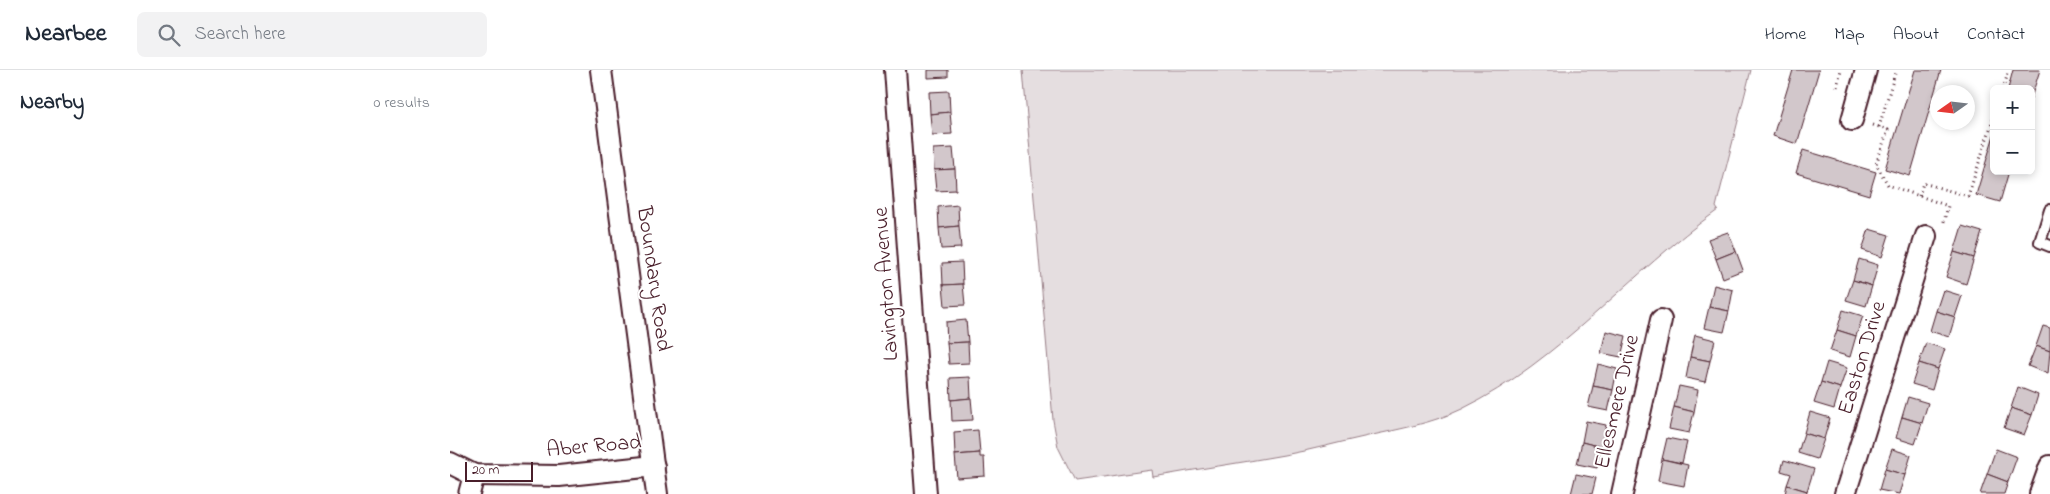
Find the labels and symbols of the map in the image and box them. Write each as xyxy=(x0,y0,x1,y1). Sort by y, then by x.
north arrow xyxy=(1930,85,1975,130)
street label: Boundary Road xyxy=(626,203,679,354)
street label: Lavington Avenue xyxy=(866,206,909,362)
street label: Easton Drive xyxy=(1831,297,1896,419)
street label: Ellesmere Drive xyxy=(1587,332,1649,472)
street label: Aber Road xyxy=(545,427,643,467)
scale bar xyxy=(465,459,532,482)

